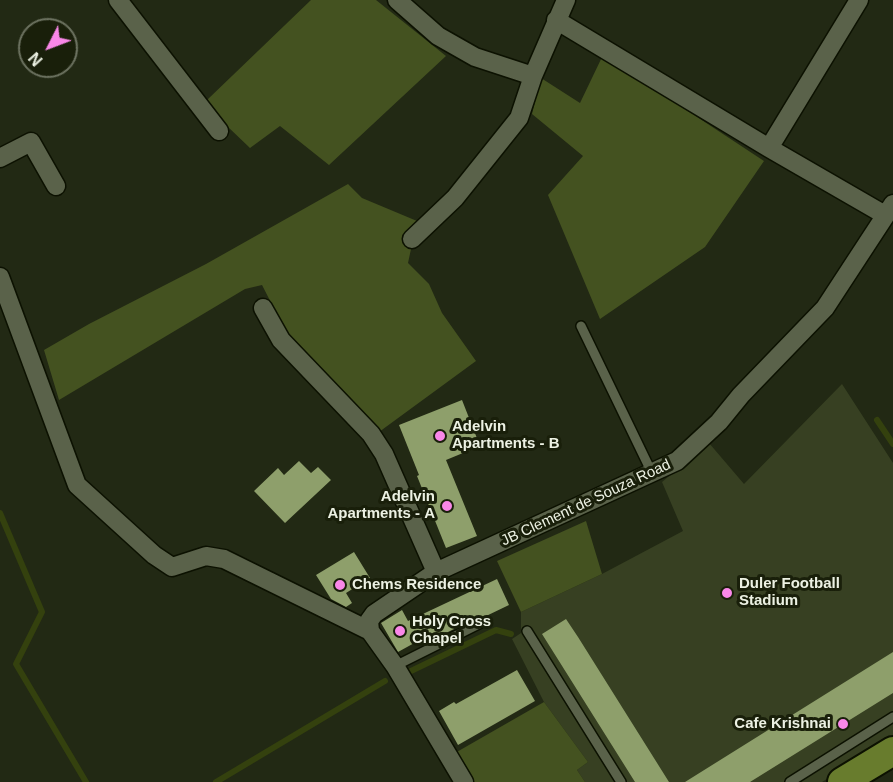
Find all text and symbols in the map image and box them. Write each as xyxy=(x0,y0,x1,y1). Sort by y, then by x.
north arrow xyxy=(18,18,78,78)
text: N xyxy=(26,49,46,69)
place label: Adelvin Apartments - B xyxy=(452,418,560,453)
marker: Adelvin Apartments - B xyxy=(433,429,447,443)
street label: JB Clement de Souza Road xyxy=(498,456,674,550)
place label: Adelvin Apartments - A xyxy=(327,488,435,523)
marker: Adelvin Apartments - A xyxy=(440,499,454,513)
place label: Duler Football Stadium xyxy=(739,575,840,610)
place label: Chems Residence xyxy=(352,576,481,594)
marker: Chems Residence xyxy=(333,578,347,592)
marker: Duler Football Stadium xyxy=(720,586,734,600)
place label: Holy Cross Chapel xyxy=(412,613,491,648)
marker: Holy Cross Chapel xyxy=(393,624,407,638)
place label: Cafe Krishnai xyxy=(734,715,831,733)
marker: Cafe Krishnai xyxy=(836,717,850,731)

